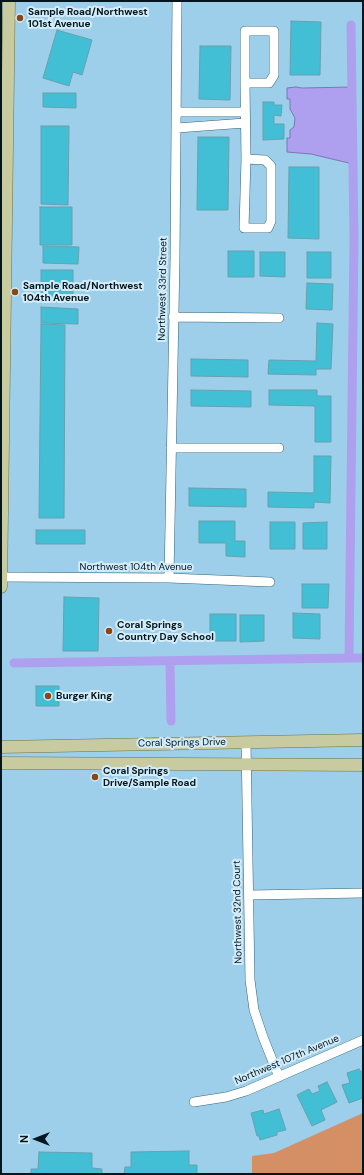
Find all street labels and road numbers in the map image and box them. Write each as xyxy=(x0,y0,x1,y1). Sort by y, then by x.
street label: Northwest 33rd Street xyxy=(156,237,170,341)
street label: Northwest 104th Avenue xyxy=(79,561,193,573)
street label: Coral Springs Drive xyxy=(138,736,226,750)
street label: Northwest 32nd Court xyxy=(231,860,245,964)
street label: Northwest 107th Avenue xyxy=(233,1033,341,1087)

